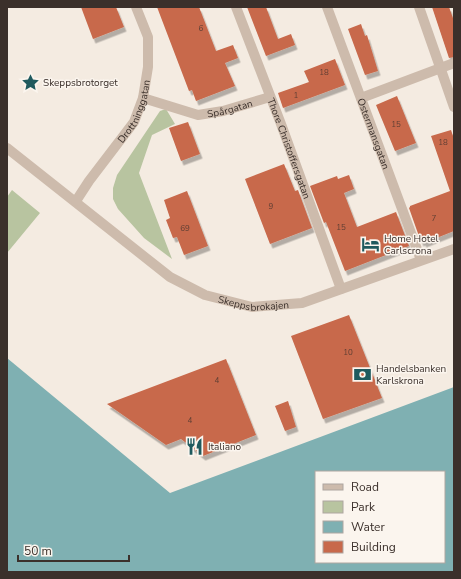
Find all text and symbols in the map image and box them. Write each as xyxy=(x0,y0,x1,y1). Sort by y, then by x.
house number: 6 xyxy=(199,23,204,34)
house number: 18 xyxy=(319,67,329,78)
place icon: Skeppsbrotorget xyxy=(20,72,40,92)
place label: Skeppsbrotorget xyxy=(43,76,118,90)
street label: Drottninggatan xyxy=(114,79,154,146)
house number: 1 xyxy=(294,90,299,101)
street label: Thore Christoffersgatan xyxy=(264,96,314,201)
street label: Ostermansgatan xyxy=(353,96,393,171)
street label: Spårgatan xyxy=(206,97,254,121)
house number: 15 xyxy=(391,119,401,130)
house number: 18 xyxy=(438,137,448,148)
house number: 9 xyxy=(269,201,274,212)
house number: 7 xyxy=(432,213,437,224)
house number: 15 xyxy=(336,222,346,233)
house number: 69 xyxy=(180,223,190,234)
place label: Home Hotel Carlscrona xyxy=(384,232,439,258)
hotel icon: Home Hotel Carlscrona xyxy=(361,234,381,254)
street label: Skeppsbrokajen xyxy=(217,293,290,315)
house number: 10 xyxy=(343,347,353,358)
place label: Handelsbanken Karlskrona xyxy=(376,362,446,388)
bank icon: Handelsbanken Karlskrona xyxy=(353,364,373,384)
house number: 4 xyxy=(215,375,220,386)
house number: 4 xyxy=(188,415,193,426)
restaurant icon: Italiano xyxy=(185,436,205,456)
place label: Italiano xyxy=(208,440,242,454)
legend xyxy=(315,471,445,563)
text: Road xyxy=(351,479,379,495)
text: Park xyxy=(351,499,376,515)
text: Water xyxy=(351,519,385,535)
scale bar xyxy=(18,537,129,563)
text: Building xyxy=(351,539,396,555)
text: 50 m xyxy=(24,543,52,559)

